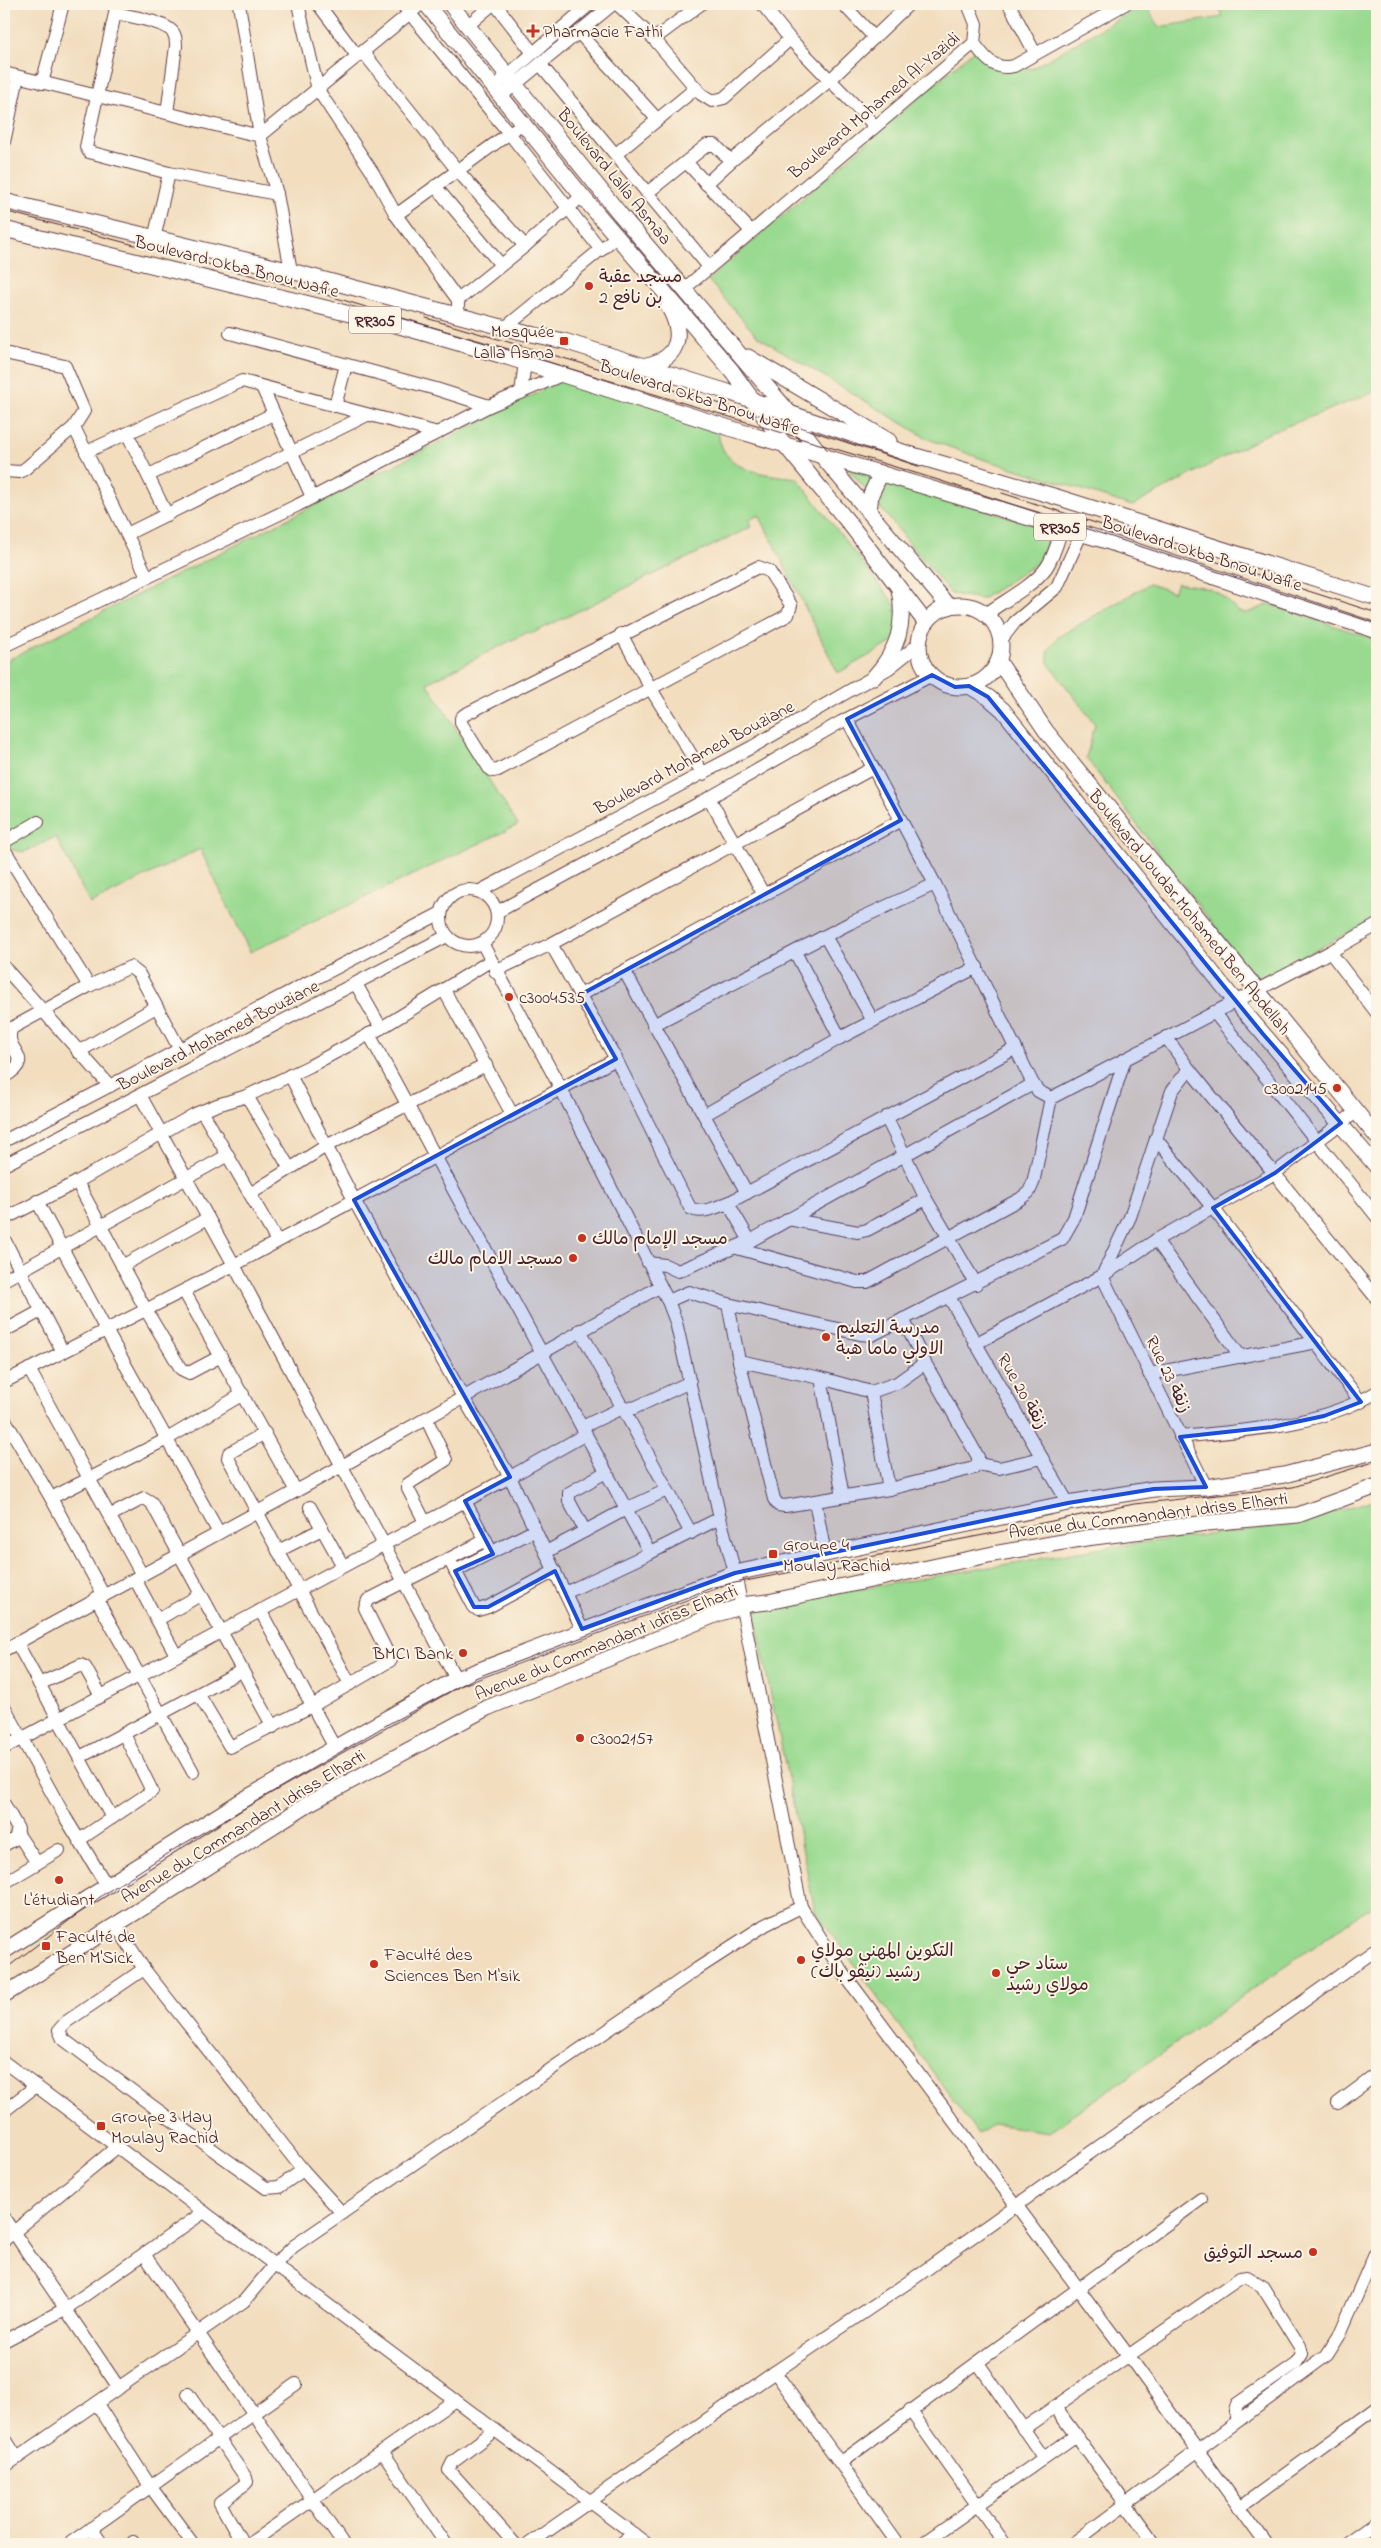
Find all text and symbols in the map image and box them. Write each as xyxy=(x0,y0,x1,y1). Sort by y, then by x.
place label: Pharmacie Fathi xyxy=(543,20,663,46)
marker: Pharmacie Fathi xyxy=(527,25,539,37)
street label: Boulevard Mohamed Al-Yazidi xyxy=(783,27,967,187)
street label: Boulevard Lalla Asmaa xyxy=(549,102,677,251)
street label: Boulevard Okba Bnou Nafie xyxy=(131,230,342,306)
place label: مسجد عقبة بن نافع 2 xyxy=(599,265,682,312)
marker: مسجد عقبة بن نافع 2 xyxy=(583,280,595,292)
road number: RR305 xyxy=(349,306,401,334)
place label: Mosquée Lalla Asma xyxy=(473,320,555,367)
marker: Mosquée Lalla Asma xyxy=(558,335,570,347)
street label: Boulevard Okba Bnou Nafie xyxy=(595,354,804,444)
street label: Boulevard Okba Bnou Nafie xyxy=(1097,510,1306,600)
road number: RR305 xyxy=(1034,514,1086,540)
street label: Boulevard Mohamed Bouziane xyxy=(589,694,801,823)
street label: Boulevard Joudar Mohamed Ben Abdellah xyxy=(1080,784,1296,1042)
street label: Boulevard Mohamed Bouziane xyxy=(113,974,325,1100)
place label: c3004535 xyxy=(519,986,585,1012)
marker: c3004535 xyxy=(503,991,515,1003)
place label: c3002145 xyxy=(1264,1077,1327,1103)
marker: c3002145 xyxy=(1331,1082,1343,1094)
place label: مسجد الإمام مالك xyxy=(592,1227,728,1253)
marker: مسجد الإمام مالك xyxy=(576,1232,588,1244)
place label: مسجد الامام مالك xyxy=(428,1247,563,1273)
marker: مسجد الامام مالك xyxy=(567,1252,579,1264)
place label: مدرسة التعليم الاولي ماما هبة xyxy=(836,1316,943,1364)
marker: مدرسة التعليم الاولي ماما هبة xyxy=(820,1331,832,1343)
street label: Rue 23 زنقة xyxy=(1137,1332,1197,1418)
street label: Rue 20 زنقة xyxy=(989,1349,1053,1435)
street label: Avenue du Commandant Idriss Elharti xyxy=(1007,1487,1289,1547)
place label: Groupe 4 Moulay Rachid xyxy=(783,1533,890,1580)
marker: Groupe 4 Moulay Rachid xyxy=(767,1548,779,1560)
street label: Avenue du Commandant Idriss Elharti xyxy=(471,1579,742,1709)
place label: BMCI Bank xyxy=(372,1642,453,1668)
marker: BMCI Bank xyxy=(457,1647,469,1659)
place label: c3002157 xyxy=(590,1727,654,1753)
marker: c3002157 xyxy=(574,1732,586,1744)
street label: Avenue du Commandant Idriss Elharti xyxy=(117,1744,371,1911)
marker: L'étudiant xyxy=(53,1874,65,1886)
place label: L'étudiant xyxy=(24,1888,94,1914)
place label: Faculté de Ben M'Sick xyxy=(55,1925,136,1972)
place label: التكوين المهني مولاي رشيد (نيڤو باك) xyxy=(811,1939,954,1986)
marker: Faculté de Ben M'Sick xyxy=(40,1940,52,1952)
place label: Faculté des Sciences Ben M'sik xyxy=(383,1943,520,1990)
place label: ستاد حي مولاي رشيد xyxy=(1006,1952,1089,1999)
marker: التكوين المهني مولاي رشيد (نيڤو باك) xyxy=(795,1954,807,1966)
marker: Faculté des Sciences Ben M'sik xyxy=(368,1958,380,1970)
marker: ستاد حي مولاي رشيد xyxy=(990,1967,1002,1979)
place label: Groupe 3 Hay Moulay Rachid xyxy=(111,2105,218,2152)
marker: Groupe 3 Hay Moulay Rachid xyxy=(95,2120,107,2132)
place label: مسجد التوفيق xyxy=(1204,2241,1303,2267)
marker: مسجد التوفيق xyxy=(1307,2246,1319,2258)

